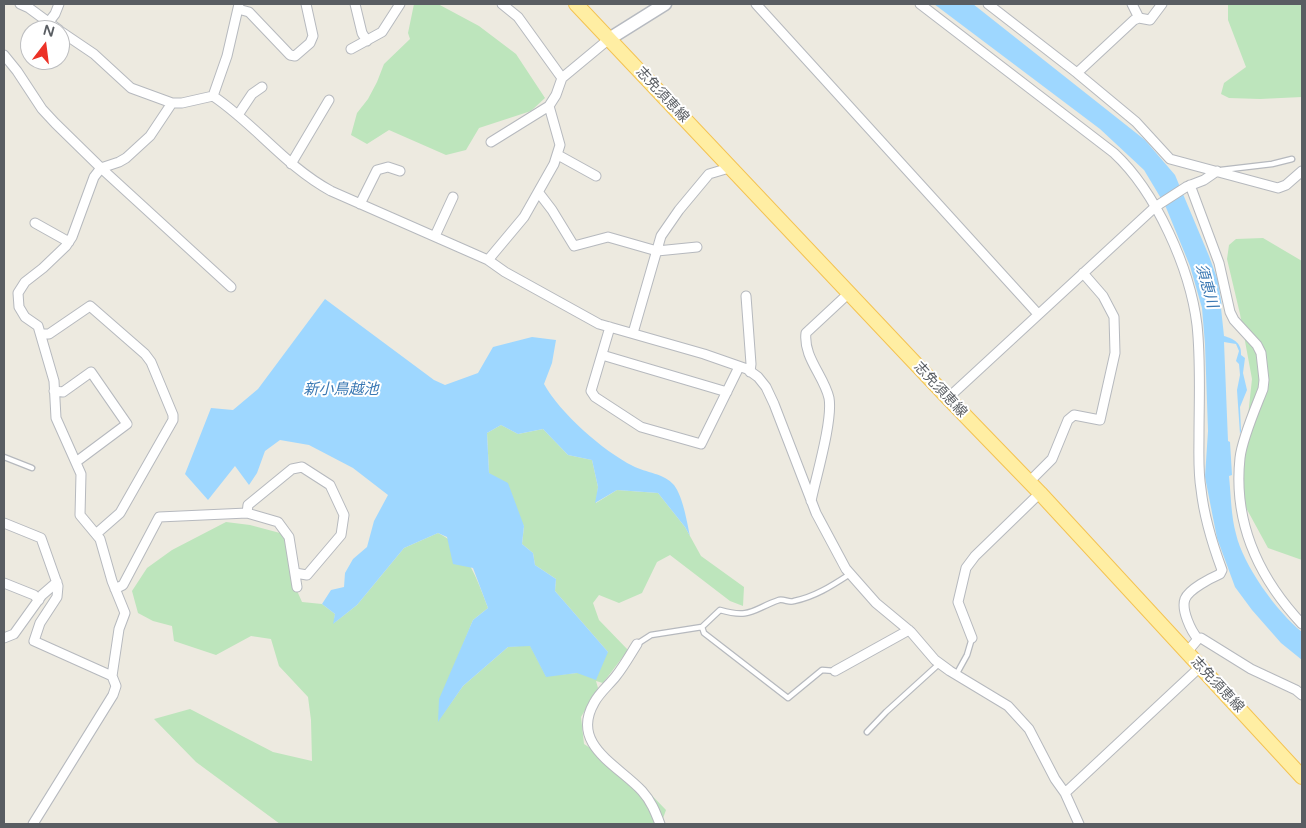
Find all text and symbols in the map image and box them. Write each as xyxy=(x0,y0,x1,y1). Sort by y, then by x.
north arrow xyxy=(20,20,70,70)
text: N xyxy=(41,21,56,41)
street label: 志免須恵線 xyxy=(632,64,692,126)
water label: 須恵川 xyxy=(1191,262,1221,310)
street label: 志免須恵線 xyxy=(910,359,970,421)
water label: 新小鳥越池 xyxy=(304,381,378,399)
street label: 志免須恵線 xyxy=(1187,654,1247,716)

